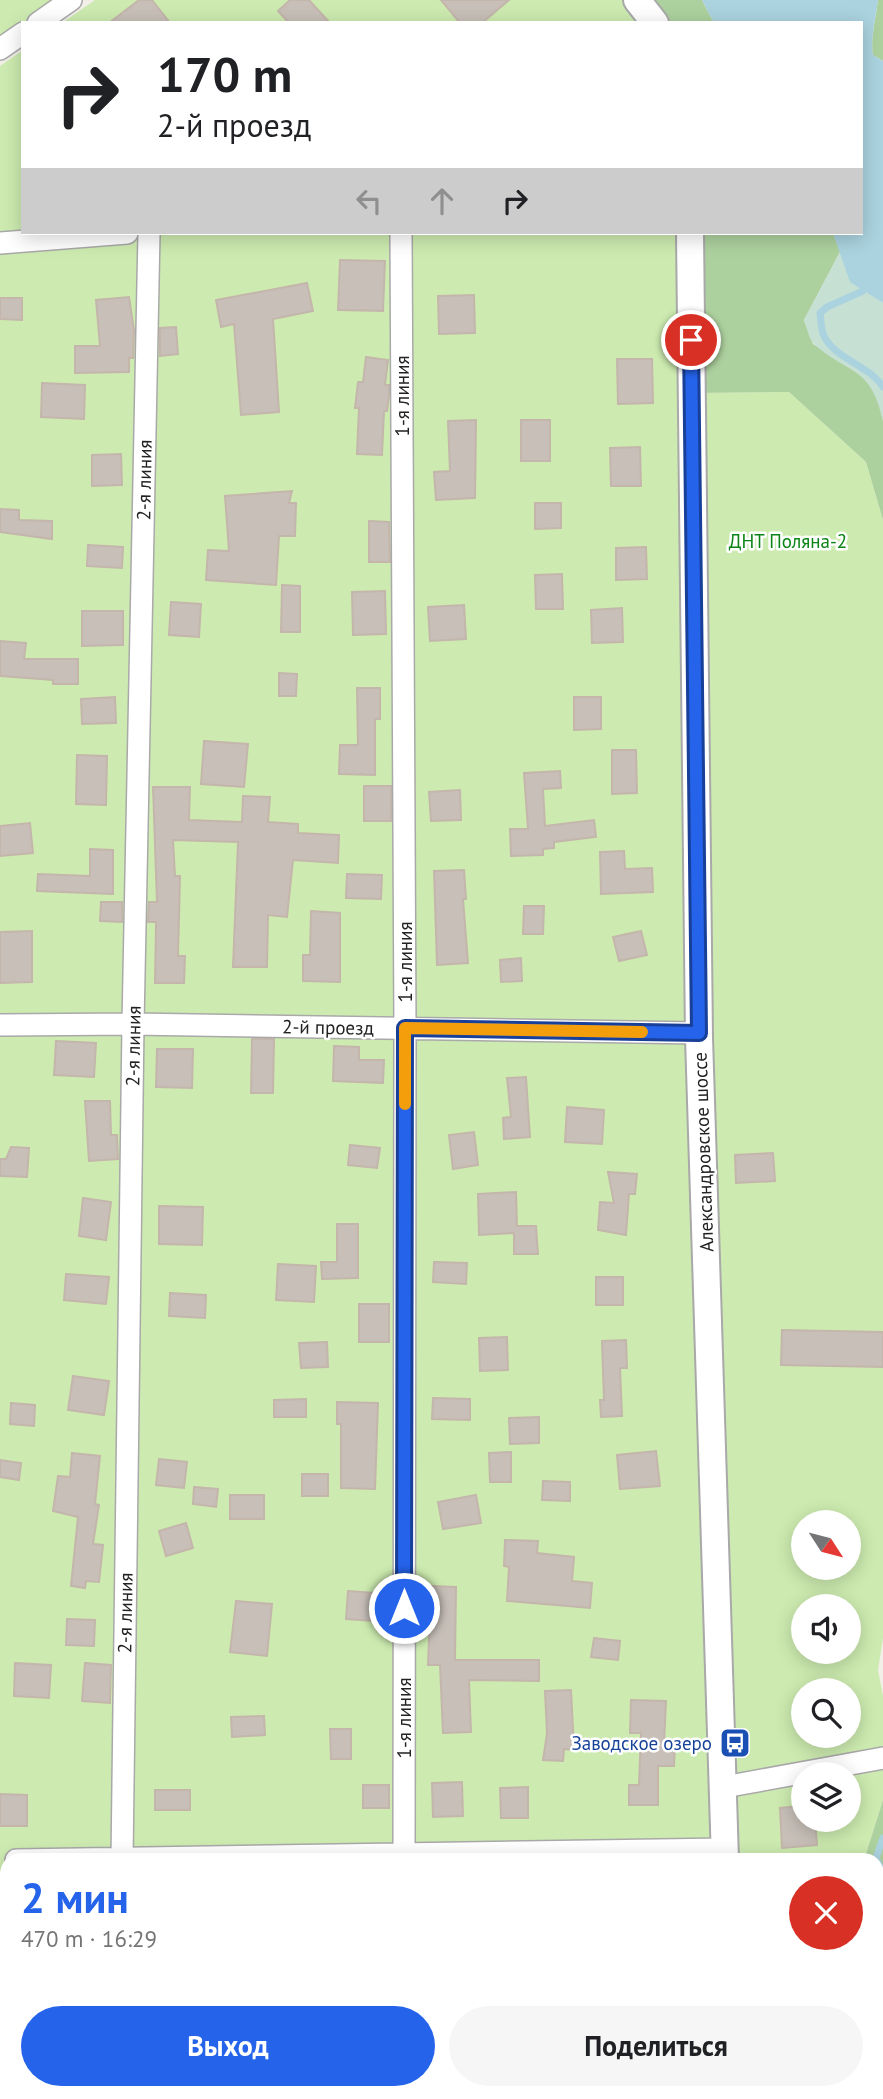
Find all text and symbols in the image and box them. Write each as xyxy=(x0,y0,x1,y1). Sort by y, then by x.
text: 170 m xyxy=(157,42,292,106)
icon: right xyxy=(42,49,133,140)
text: 2-й проезд xyxy=(157,104,311,146)
icon: left xyxy=(350,182,388,220)
icon: ahead xyxy=(423,182,461,220)
icon: right xyxy=(496,182,534,220)
pin xyxy=(661,310,721,370)
icon: arrive xyxy=(672,321,710,359)
street label: 1-я линия xyxy=(390,356,414,436)
street label: 2-я линия xyxy=(131,439,157,521)
park label: ДНТ Поляна-2 xyxy=(729,529,847,553)
street label: 1-я линия xyxy=(393,922,417,1002)
street label: 2-я линия xyxy=(120,1005,146,1087)
street label: 2-й проезд xyxy=(282,1014,374,1040)
street label: Александровское шоссе xyxy=(688,1052,718,1252)
north arrow xyxy=(791,1510,861,1580)
map controls xyxy=(791,1510,861,1832)
position arrow xyxy=(367,1571,441,1645)
street label: 2-я линия xyxy=(112,1572,138,1654)
button: sound xyxy=(791,1594,861,1664)
street label: 1-я линия xyxy=(392,1678,416,1758)
button: search xyxy=(791,1678,861,1748)
bus stop icon: Заводское озеро xyxy=(718,1726,752,1760)
place label: Заводское озеро xyxy=(571,1731,712,1755)
button: layers xyxy=(791,1762,861,1832)
text: 2 мин xyxy=(21,1870,129,1925)
button: close xyxy=(789,1876,863,1950)
text: 470 m · 16:29 xyxy=(21,1924,157,1953)
button: Выход xyxy=(21,2006,435,2086)
button: Поделиться xyxy=(449,2006,863,2086)

